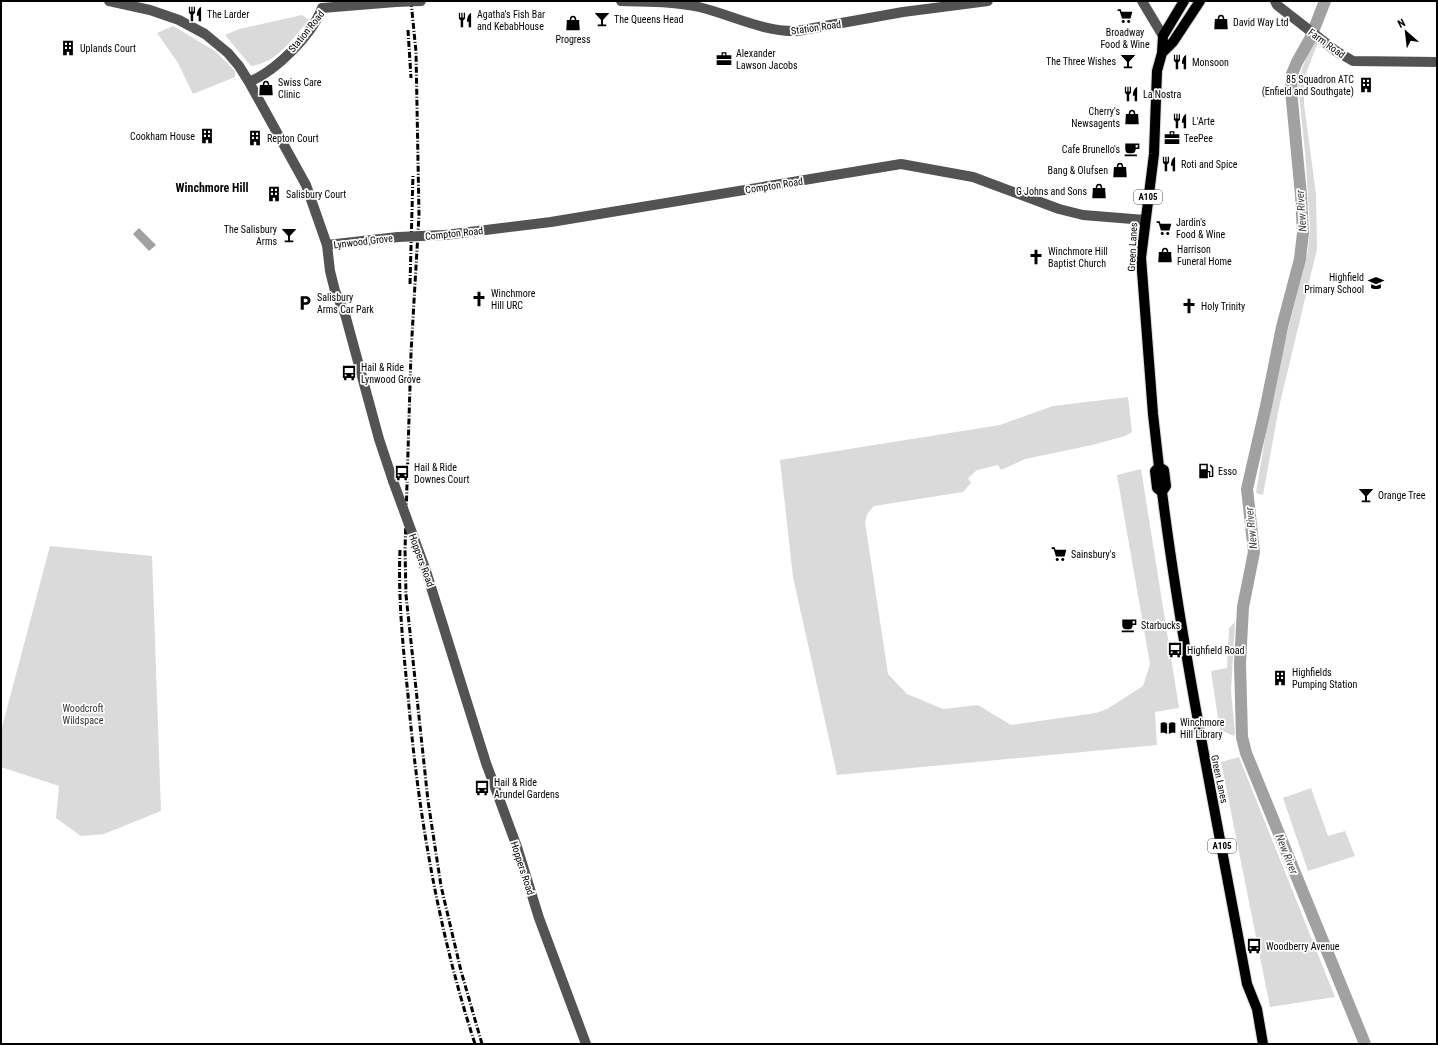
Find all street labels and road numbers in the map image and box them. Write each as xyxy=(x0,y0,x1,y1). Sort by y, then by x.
street label: Station Road xyxy=(286,8,327,54)
street label: Station Road xyxy=(790,19,842,36)
street label: Farm Road xyxy=(1306,26,1347,60)
street label: Compton Road xyxy=(744,175,804,195)
road number: A105 xyxy=(1134,190,1162,204)
street label: Green Lanes xyxy=(1126,222,1139,272)
street label: Compton Road xyxy=(425,225,484,242)
street label: Lynwood Grove xyxy=(333,232,394,251)
street label: Hoppers Road xyxy=(407,532,436,588)
street label: Green Lanes xyxy=(1209,754,1230,805)
road number: A105 xyxy=(1208,839,1236,853)
street label: Hoppers Road xyxy=(509,840,536,896)

